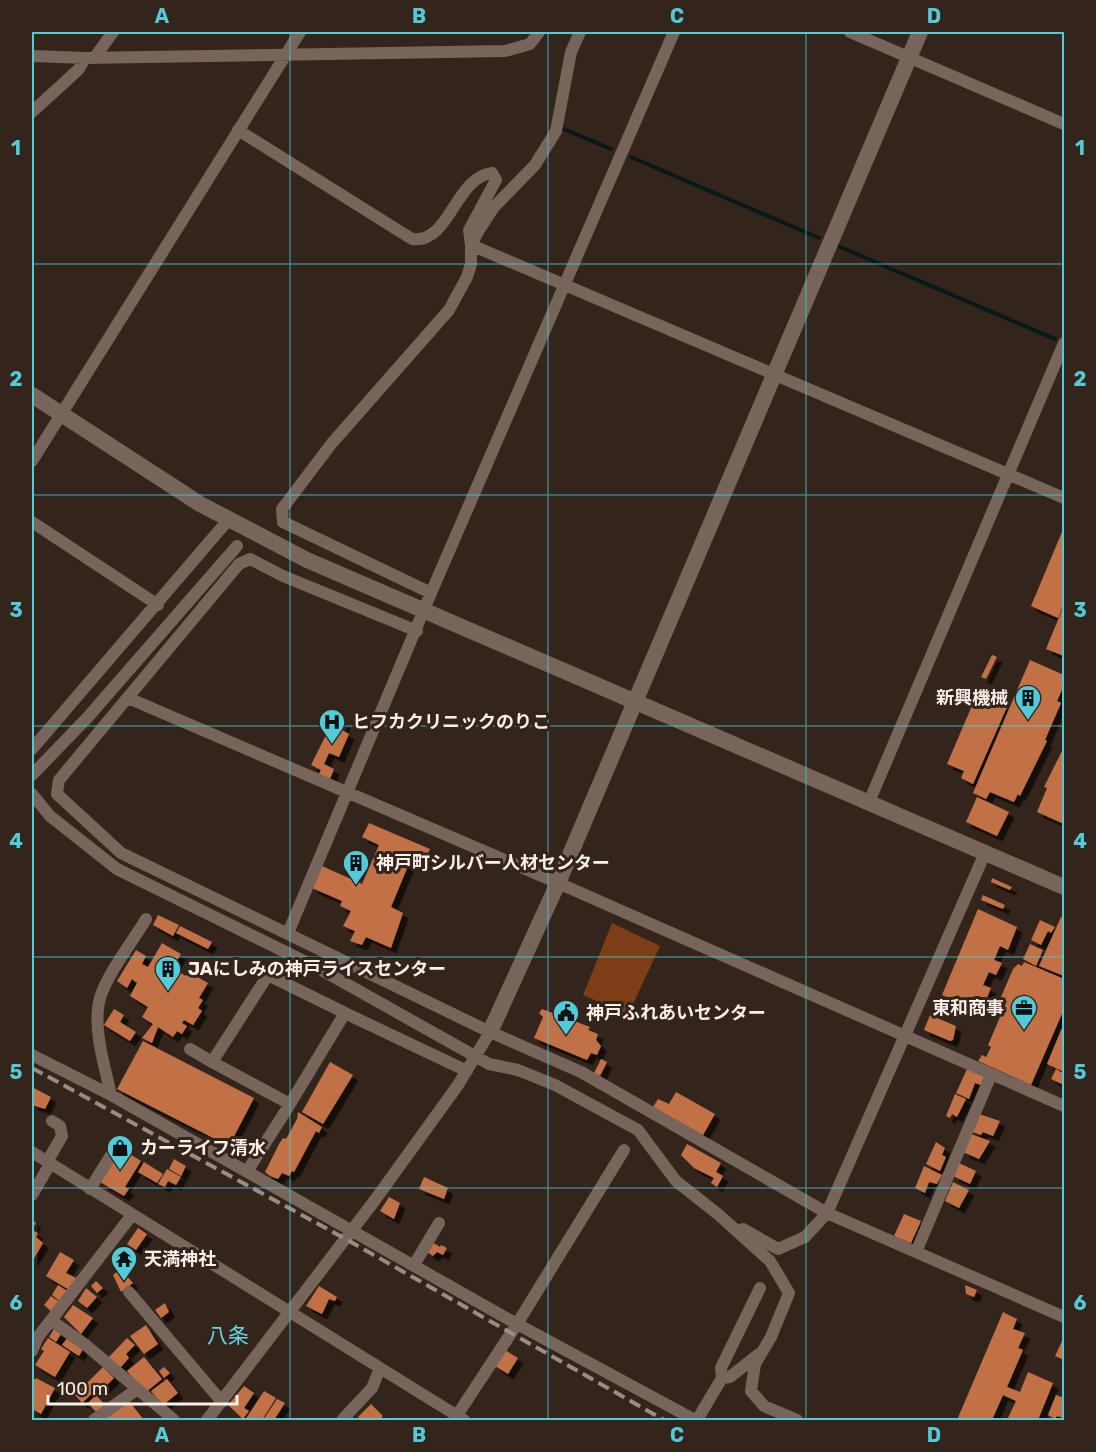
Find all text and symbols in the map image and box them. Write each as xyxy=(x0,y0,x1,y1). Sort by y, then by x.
text: A xyxy=(155,4,170,28)
text: B xyxy=(412,4,426,28)
text: C xyxy=(670,4,684,28)
text: D xyxy=(927,4,941,28)
text: 1 xyxy=(11,136,21,160)
text: 1 xyxy=(1075,136,1085,160)
text: 2 xyxy=(10,367,23,391)
text: 2 xyxy=(1074,367,1087,391)
text: 3 xyxy=(9,598,23,622)
text: 3 xyxy=(1073,598,1087,622)
building icon: 新興機械 xyxy=(1013,683,1043,721)
place label: 新興機械 xyxy=(936,687,1008,709)
hospital icon: ヒフカクリニックのりこ xyxy=(317,707,347,745)
place label: ヒフカクリニックのりこ xyxy=(352,711,550,733)
text: 4 xyxy=(9,829,23,853)
text: 4 xyxy=(1073,829,1087,853)
building icon: 神戸町シルバー人材センター xyxy=(341,848,371,886)
place label: 神戸町シルバー人材センター xyxy=(376,852,610,874)
building icon: JAにしみの神戸ライスセンター xyxy=(153,954,183,992)
place label: JAにしみの神戸ライスセンター xyxy=(188,958,446,980)
office icon: 東和商事 xyxy=(1009,993,1039,1031)
place label: 東和商事 xyxy=(932,997,1004,1019)
public building icon: 神戸ふれあいセンター xyxy=(551,998,581,1036)
place label: 神戸ふれあいセンター xyxy=(586,1002,766,1024)
text: 5 xyxy=(10,1060,23,1084)
text: 5 xyxy=(1074,1060,1087,1084)
shop icon: カーライフ清水 xyxy=(105,1133,135,1171)
place label: カーライフ清水 xyxy=(140,1137,266,1159)
temple icon: 天満神社 xyxy=(109,1244,139,1282)
place label: 天満神社 xyxy=(144,1248,216,1270)
text: 6 xyxy=(9,1291,23,1315)
text: 6 xyxy=(1073,1291,1087,1315)
district label: 八条 xyxy=(207,1323,249,1348)
scale bar xyxy=(48,1368,237,1406)
text: 100 m xyxy=(57,1378,108,1400)
text: A xyxy=(155,1423,170,1447)
text: B xyxy=(412,1423,426,1447)
text: C xyxy=(670,1423,684,1447)
text: D xyxy=(927,1423,941,1447)

